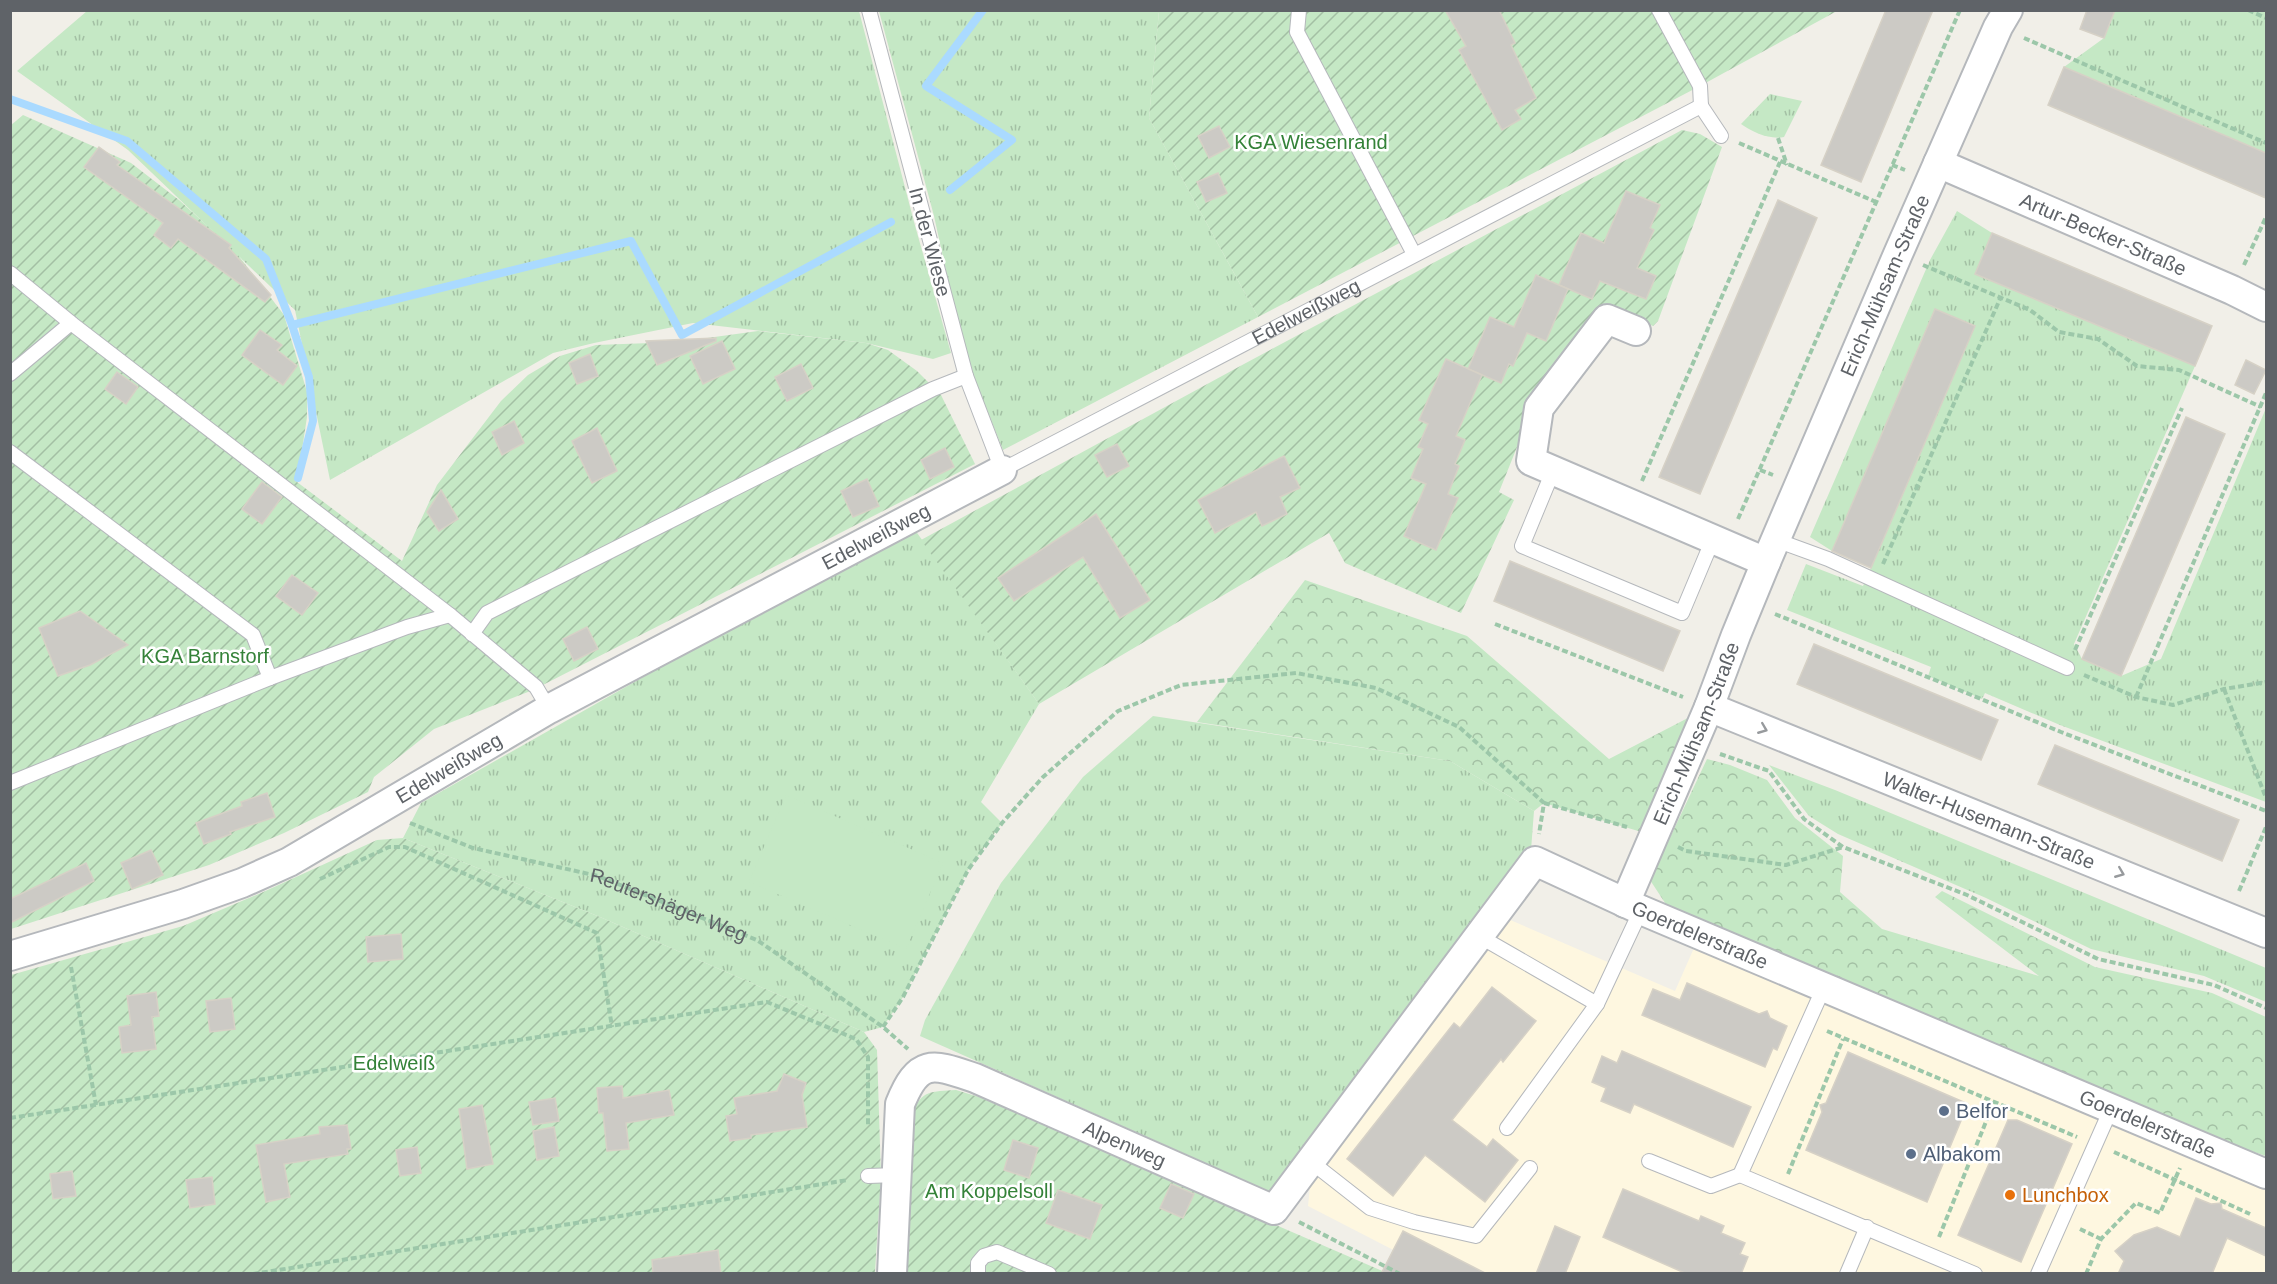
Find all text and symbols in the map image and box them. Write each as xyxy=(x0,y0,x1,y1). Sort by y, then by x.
park label: KGA Wiesenrand xyxy=(1234,131,1388,153)
street label: In der Wiese xyxy=(905,185,955,299)
street label: Artur-Becker-Straße xyxy=(2017,189,2190,280)
street label: Erich-Mühsam-Straße xyxy=(1836,191,1934,380)
street label: Edelweißweg xyxy=(1248,274,1364,349)
street label: Edelweißweg xyxy=(818,499,934,574)
street label: Erich-Mühsam-Straße xyxy=(1649,639,1743,828)
park label: KGA Barnstorf xyxy=(141,645,269,667)
one-way arrow xyxy=(1757,722,1768,734)
street label: Edelweißweg xyxy=(392,728,506,808)
street label: Walter-Husemann-Straße xyxy=(1879,768,2098,873)
street label: Reutershäger Weg xyxy=(588,864,750,946)
one-way arrow xyxy=(2113,866,2124,878)
street label: Goerdelerstraße xyxy=(1628,896,1771,973)
park label: Edelweiß xyxy=(353,1052,435,1074)
street label: Goerdelerstraße xyxy=(2076,1086,2219,1162)
place label: Belfor xyxy=(1956,1100,2009,1122)
marker: Belfor xyxy=(1937,1104,1951,1118)
street label: Alpenweg xyxy=(1080,1116,1169,1172)
place label: Albakom xyxy=(1923,1143,2001,1165)
marker: Albakom xyxy=(1904,1147,1918,1161)
park label: Am Koppelsoll xyxy=(925,1180,1053,1202)
place label: Lunchbox xyxy=(2022,1184,2109,1206)
marker: Lunchbox xyxy=(2003,1188,2017,1202)

